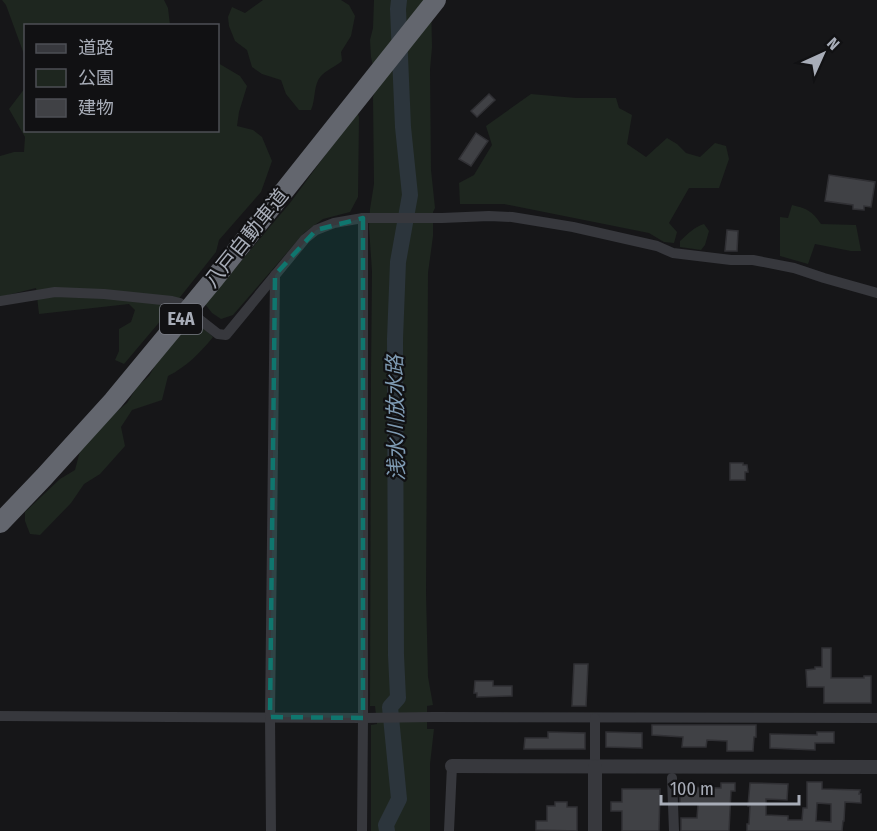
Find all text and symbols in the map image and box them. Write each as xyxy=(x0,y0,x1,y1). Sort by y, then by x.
legend xyxy=(24,24,219,132)
north arrow xyxy=(793,24,853,84)
text: N xyxy=(823,34,843,54)
text: 道路 xyxy=(78,37,114,59)
text: 公園 xyxy=(78,67,114,89)
text: 建物 xyxy=(78,97,114,119)
street label: 八戸自動車道 xyxy=(199,184,293,292)
road number: E4A xyxy=(160,304,202,334)
water label: 浅水川放水路 xyxy=(382,353,410,481)
scale bar xyxy=(661,768,799,806)
text: 100 m xyxy=(670,778,714,800)

